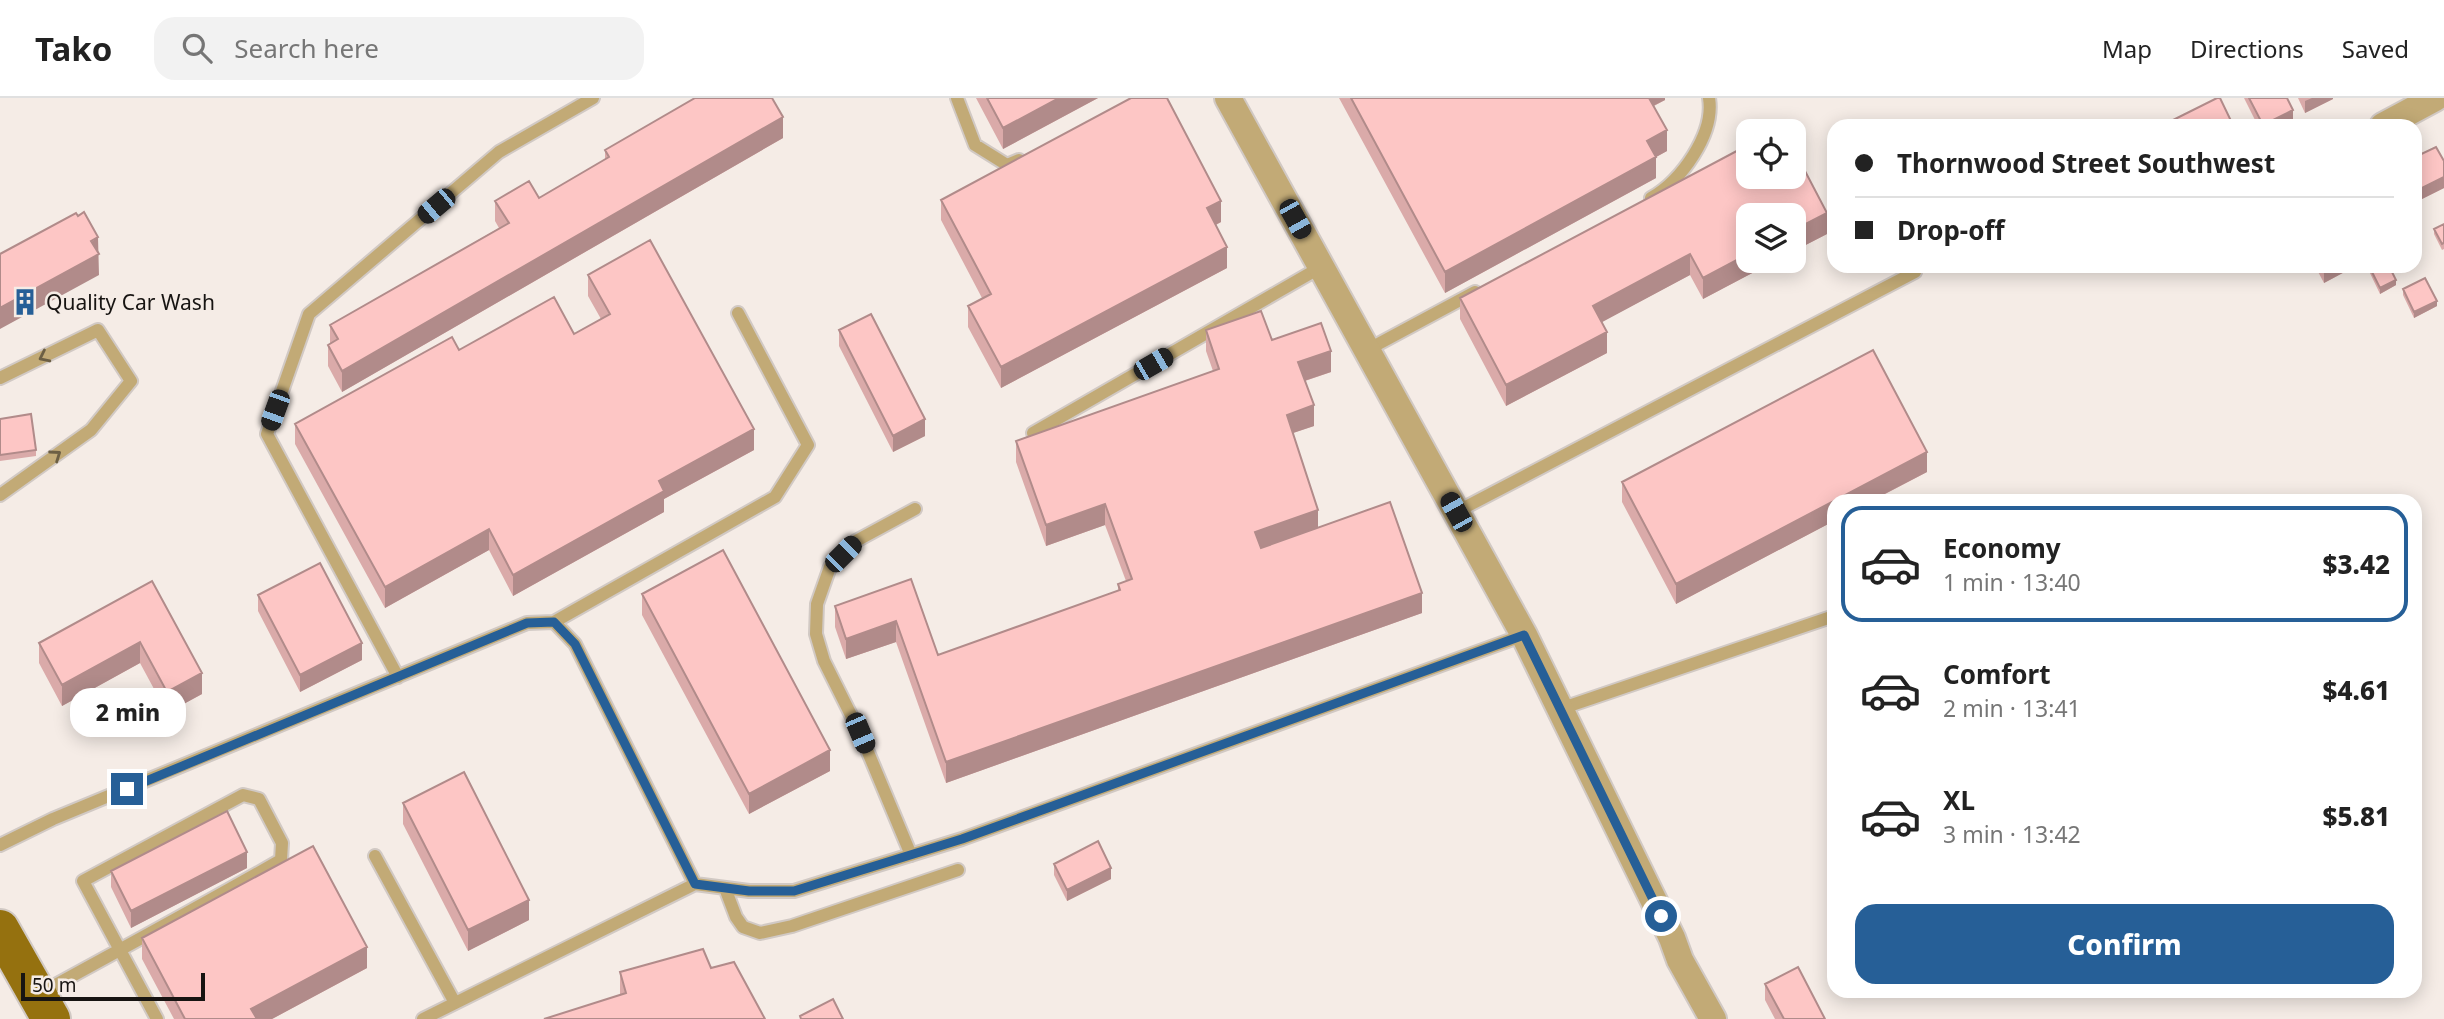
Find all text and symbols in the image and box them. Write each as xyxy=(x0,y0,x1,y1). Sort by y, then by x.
search box xyxy=(154,17,644,80)
text: Tako xyxy=(35,26,112,71)
icon: search xyxy=(178,29,216,67)
text: Search here xyxy=(234,30,379,66)
text: Map xyxy=(2102,32,2152,65)
text: Directions xyxy=(2190,32,2304,65)
text: Saved xyxy=(2342,32,2409,65)
map controls xyxy=(1736,119,1806,273)
button: locate xyxy=(1736,119,1806,189)
text: Thornwood Street Southwest xyxy=(1897,145,2275,181)
car xyxy=(414,184,459,228)
car xyxy=(1276,196,1315,242)
button: layers xyxy=(1736,203,1806,273)
text: Drop-off xyxy=(1897,212,2004,248)
building icon: Quality Car Wash xyxy=(10,287,40,317)
place label: Quality Car Wash xyxy=(46,288,215,316)
car xyxy=(1130,344,1177,384)
one-way arrow xyxy=(39,349,51,363)
car xyxy=(258,387,293,433)
one-way arrow xyxy=(48,451,61,463)
car xyxy=(1437,489,1476,535)
text: Economy xyxy=(1943,530,2061,566)
car xyxy=(821,532,866,576)
icon: car xyxy=(1859,533,1922,596)
text: $3.42 xyxy=(2323,546,2390,582)
text: 1 min · 13:40 xyxy=(1943,566,2081,598)
text: Comfort xyxy=(1943,656,2051,692)
icon: car xyxy=(1859,659,1922,722)
text: $4.61 xyxy=(2323,672,2390,708)
callout: 2 min xyxy=(69,688,185,736)
text: 2 min · 13:41 xyxy=(1943,692,2081,724)
text: 2 min xyxy=(96,696,160,728)
car xyxy=(843,710,878,756)
route end xyxy=(111,773,143,805)
text: XL xyxy=(1943,782,1975,818)
icon: car xyxy=(1859,785,1922,848)
text: $5.81 xyxy=(2323,798,2390,834)
text: 3 min · 13:42 xyxy=(1943,818,2081,850)
route start xyxy=(1645,900,1677,932)
button: Confirm xyxy=(1855,904,2394,984)
scale bar xyxy=(21,970,205,1002)
text: 50 m xyxy=(32,972,76,998)

